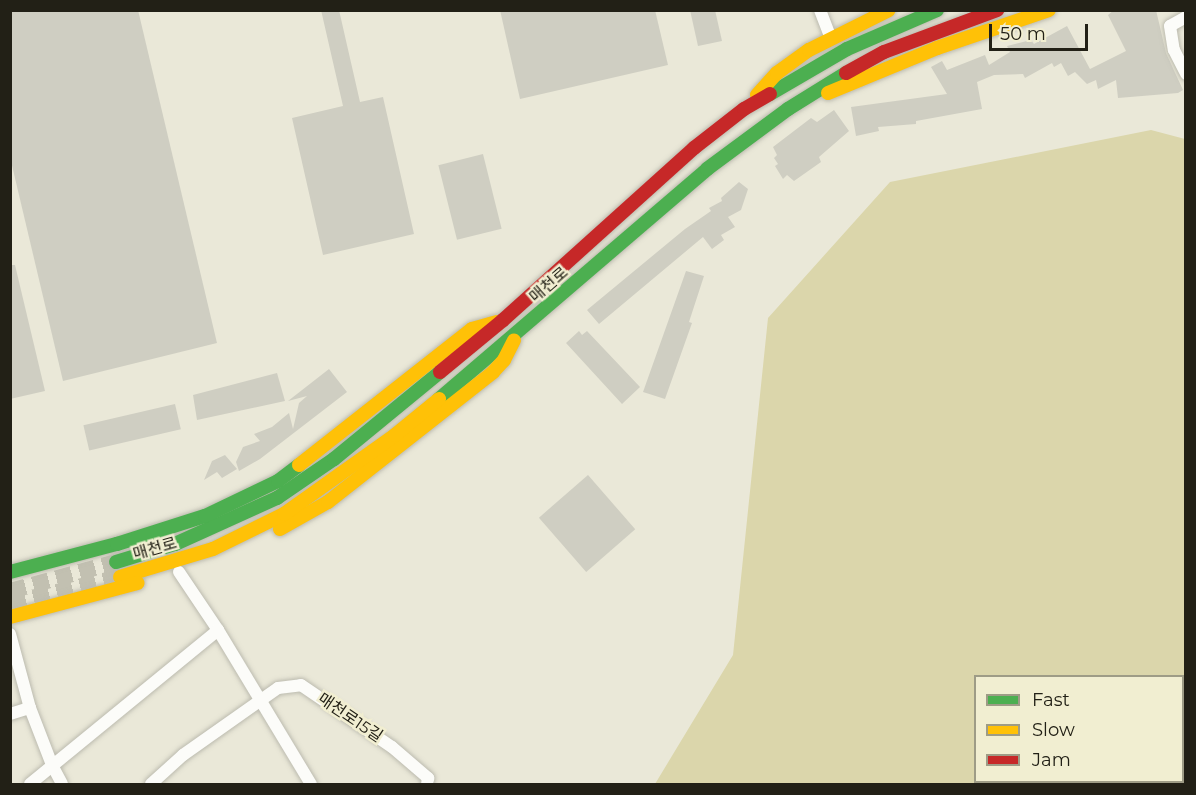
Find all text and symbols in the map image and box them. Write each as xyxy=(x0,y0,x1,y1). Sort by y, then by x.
scale bar xyxy=(992,12,1091,50)
text: 50 m xyxy=(1000,23,1046,45)
street label: 매천로 xyxy=(526,263,572,307)
street label: 매천로 xyxy=(131,534,179,564)
legend xyxy=(974,675,1184,783)
street label: 매천로15길 xyxy=(314,689,386,747)
text: Fast xyxy=(1032,689,1070,711)
text: Slow xyxy=(1032,719,1075,741)
text: Jam xyxy=(1032,749,1071,771)

